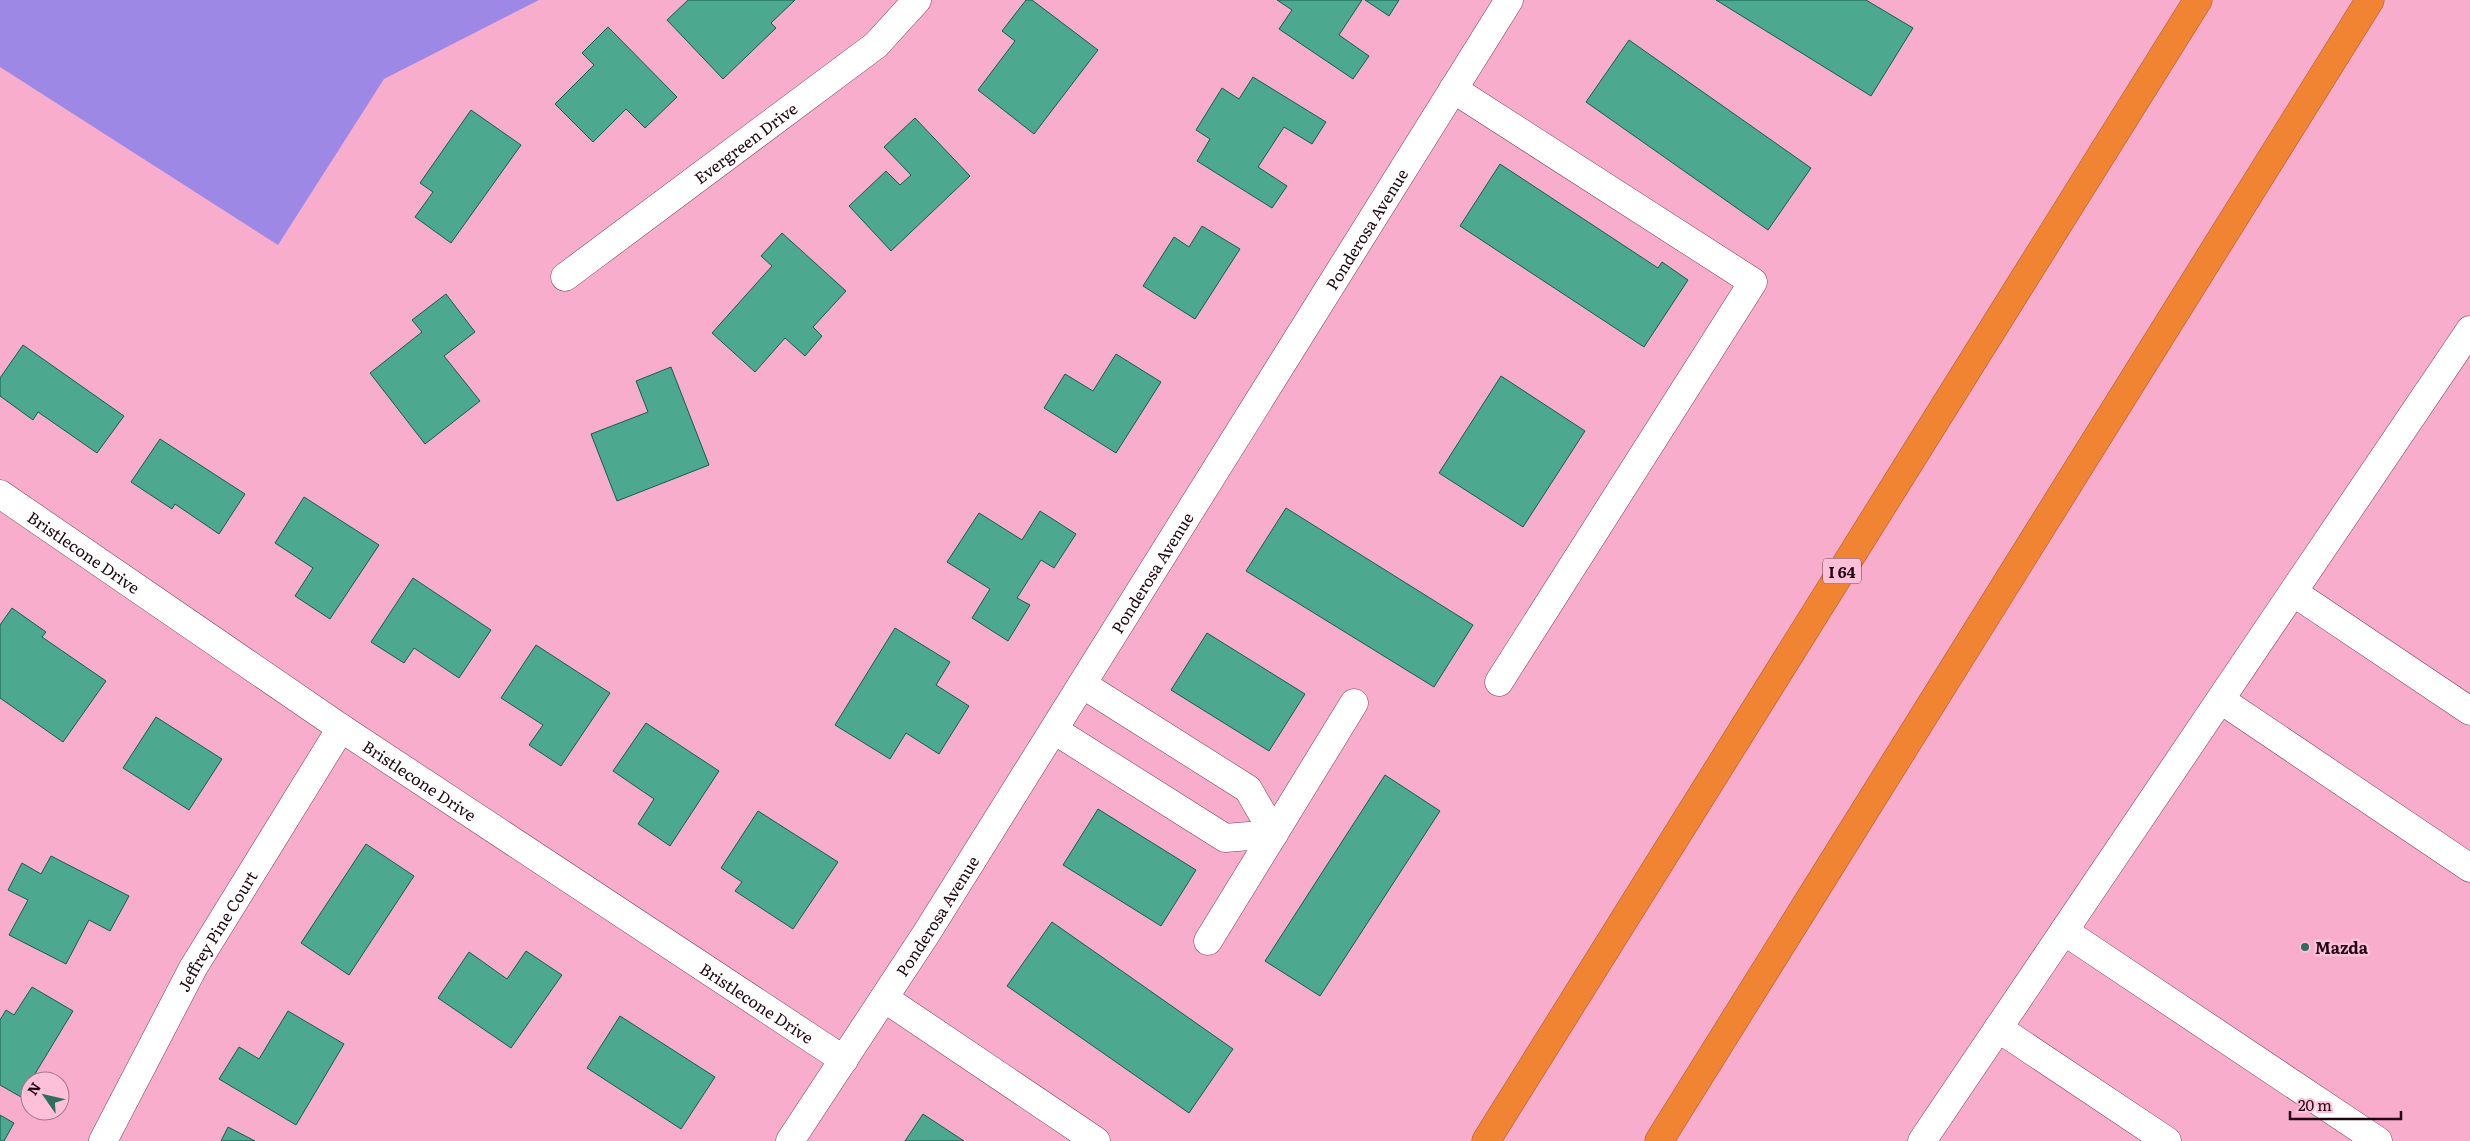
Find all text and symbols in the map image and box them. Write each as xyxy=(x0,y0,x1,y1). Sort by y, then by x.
street label: Evergreen Drive xyxy=(689,96,802,189)
street label: Ponderosa Avenue xyxy=(1319,163,1413,294)
street label: Bristlecone Drive xyxy=(23,505,145,599)
street label: Ponderosa Avenue xyxy=(1105,507,1199,638)
road number: I 64 xyxy=(1823,558,1861,584)
street label: Bristlecone Drive xyxy=(358,734,481,826)
street label: Ponderosa Avenue xyxy=(890,851,984,981)
street label: Jeffrey Pine Court xyxy=(171,865,263,996)
place label: Mazda xyxy=(2315,935,2369,959)
marker: Mazda xyxy=(2299,941,2311,953)
street label: Bristlecone Drive xyxy=(695,956,819,1049)
north arrow xyxy=(20,1071,70,1121)
text: N xyxy=(22,1078,45,1099)
scale bar xyxy=(2290,1088,2401,1120)
text: 20 m xyxy=(2298,1093,2332,1116)

